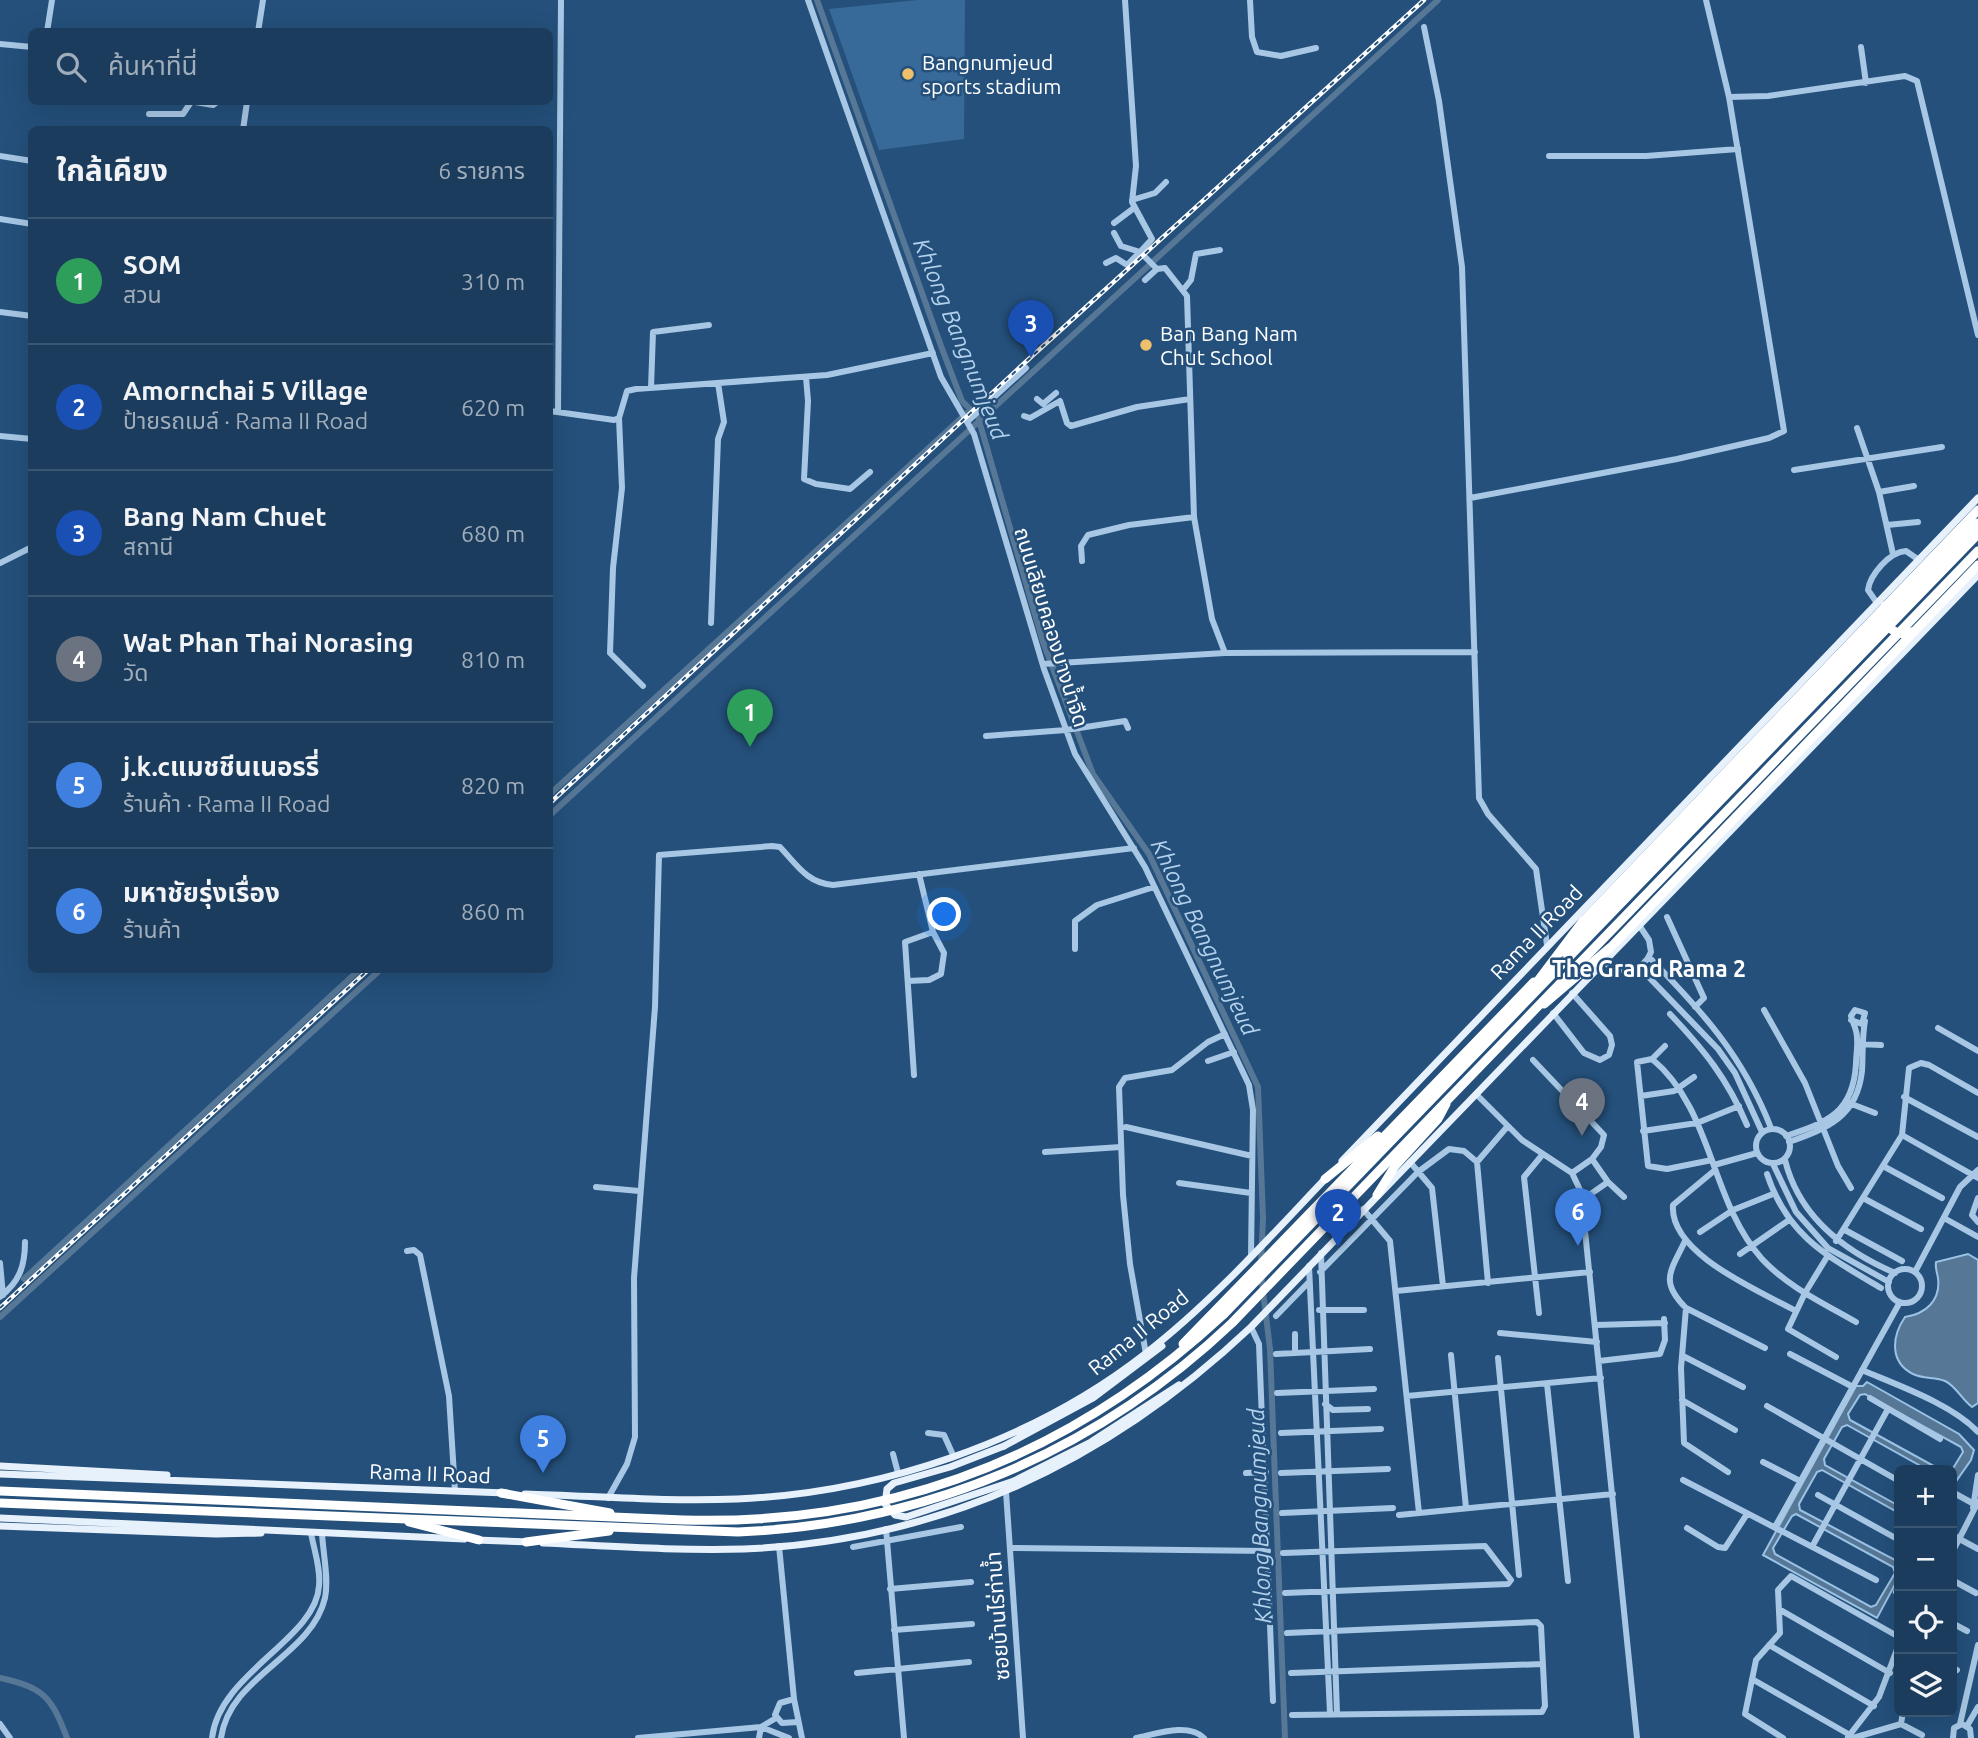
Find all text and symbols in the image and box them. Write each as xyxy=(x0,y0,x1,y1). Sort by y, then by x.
search box xyxy=(28,28,553,105)
icon: search xyxy=(52,48,90,86)
place label: Bangnumjeud sports stadium xyxy=(922,50,1061,98)
text: ค้นหาที่นี่ xyxy=(108,51,198,80)
marker: Bangnumjeud sports stadium xyxy=(900,66,916,82)
text: ใกล้เคียง xyxy=(56,153,168,187)
text: 6 รายการ xyxy=(438,158,525,183)
water label: Khlong Bangnumjeud xyxy=(909,235,1013,445)
text: SOM xyxy=(123,250,181,279)
text: 1 xyxy=(73,269,85,294)
text: 310 m xyxy=(461,269,525,294)
text: สวน xyxy=(123,282,162,307)
pin: 3 xyxy=(1008,300,1054,358)
place label: Ban Bang Nam Chut School xyxy=(1160,321,1298,369)
marker: Ban Bang Nam Chut School xyxy=(1138,337,1154,353)
text: Amornchai 5 Village xyxy=(123,376,368,405)
text: 2 xyxy=(73,395,85,420)
text: 620 m xyxy=(461,395,525,420)
text: ป้ายรถเมล์ · Rama II Road xyxy=(123,408,368,433)
text: Bang Nam Chuet xyxy=(123,502,326,531)
text: 3 xyxy=(73,521,85,546)
text: 680 m xyxy=(461,521,525,546)
street label: ถนนเลียบคลองบางน้ำจืด xyxy=(1010,524,1096,730)
text: สถานี xyxy=(123,534,173,559)
text: Wat Phan Thai Norasing xyxy=(123,628,413,657)
text: 4 xyxy=(73,647,85,672)
text: 810 m xyxy=(461,647,525,672)
text: วัด xyxy=(123,660,148,685)
pin: 1 xyxy=(727,689,773,747)
text: j.k.cแมชชีนเนอรรี่ xyxy=(123,752,319,781)
text: 5 xyxy=(73,773,85,798)
text: 820 m xyxy=(461,773,525,798)
text: ร้านค้า · Rama II Road xyxy=(123,791,330,816)
water label: Khlong Bangnumjeud xyxy=(1147,835,1264,1040)
text: มหาชัยรุ่งเรื่อง xyxy=(123,878,280,907)
street label: Rama II Road xyxy=(1485,880,1587,984)
your location xyxy=(927,897,961,931)
text: 6 xyxy=(73,899,85,924)
text: 860 m xyxy=(461,899,525,924)
text: ร้านค้า xyxy=(123,917,181,942)
district label: The Grand Rama 2 xyxy=(1552,956,1746,981)
pin: 4 xyxy=(1559,1078,1605,1136)
pin: 6 xyxy=(1555,1188,1601,1246)
pin: 2 xyxy=(1315,1189,1361,1247)
street label: Rama II Road xyxy=(1083,1284,1193,1380)
water label: Khlong Bangnumjeud xyxy=(1243,1407,1275,1624)
pin: 5 xyxy=(520,1415,566,1473)
street label: Rama II Road xyxy=(369,1459,491,1487)
map controls xyxy=(1894,1465,1957,1717)
button: + xyxy=(1894,1465,1957,1528)
button: − xyxy=(1894,1528,1957,1591)
street label: ซอยบ้านไร่ท่าน้ำ xyxy=(979,1551,1013,1682)
button: locate xyxy=(1894,1591,1957,1654)
button: layers xyxy=(1894,1654,1957,1717)

